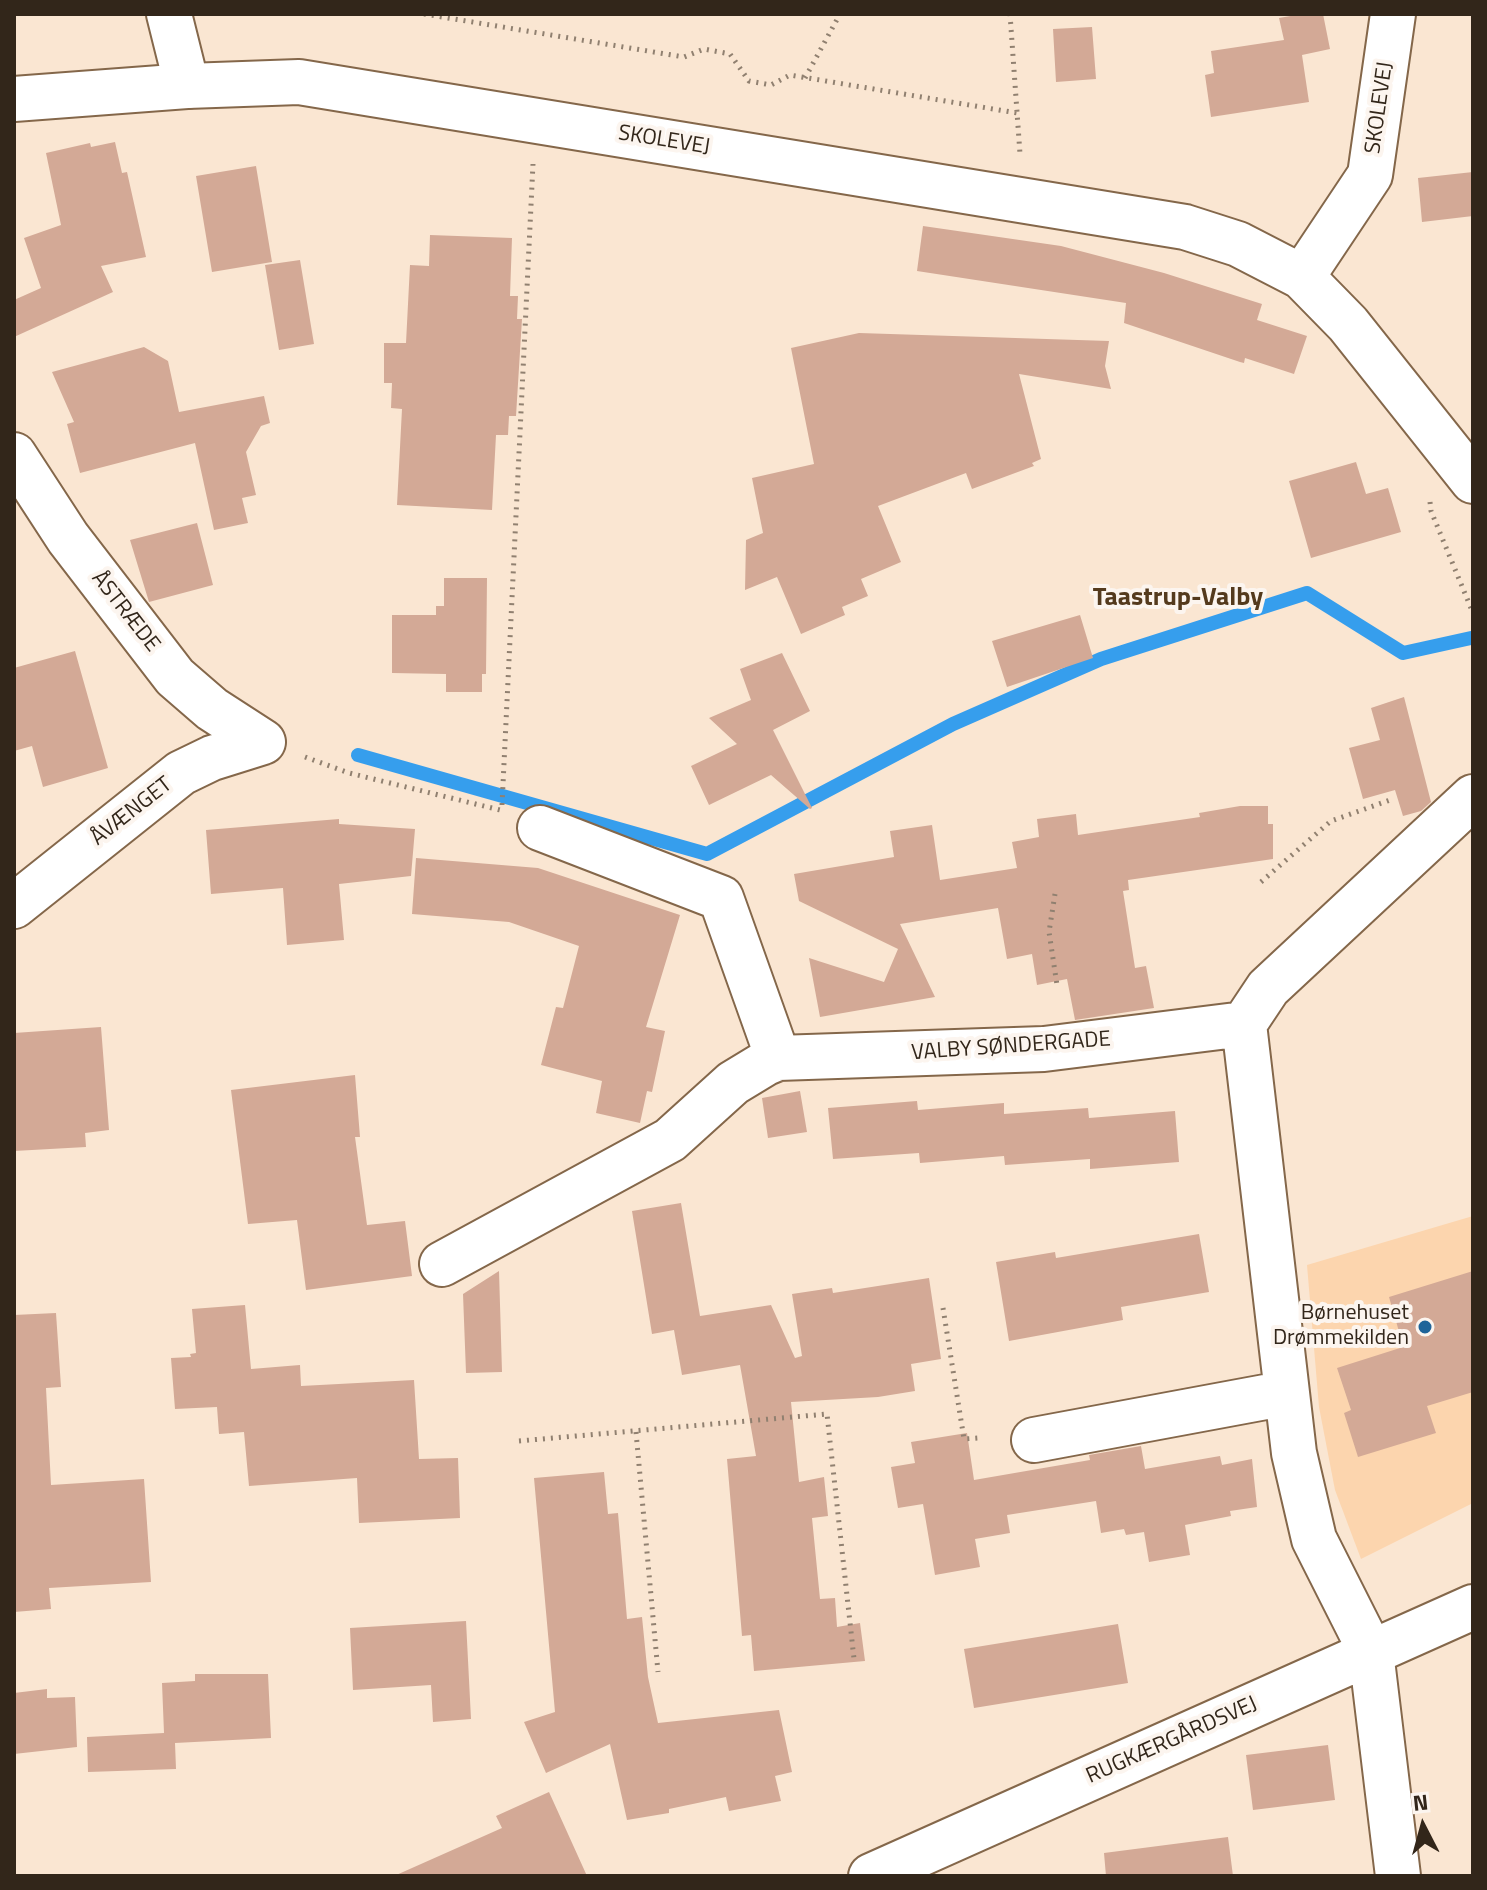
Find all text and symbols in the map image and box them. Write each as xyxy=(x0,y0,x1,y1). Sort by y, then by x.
street label: SKOLEVEJ xyxy=(1360,60,1400,156)
street label: SKOLEVEJ xyxy=(616,121,712,161)
street label: ÅSTRÆDE xyxy=(85,566,165,658)
district label: Taastrup-Valby xyxy=(1093,583,1263,615)
street label: ÅVÆNGET xyxy=(86,772,178,852)
street label: VALBY SØNDERGADE xyxy=(910,1027,1112,1067)
place label: Børnehuset Drømmekilden xyxy=(1273,1301,1409,1352)
marker: Børnehuset Drømmekilden xyxy=(1416,1318,1434,1336)
street label: RUGKÆRGÅRDSVEJ xyxy=(1083,1692,1261,1790)
text: N xyxy=(1411,1784,1430,1820)
north arrow xyxy=(1383,1786,1463,1866)

